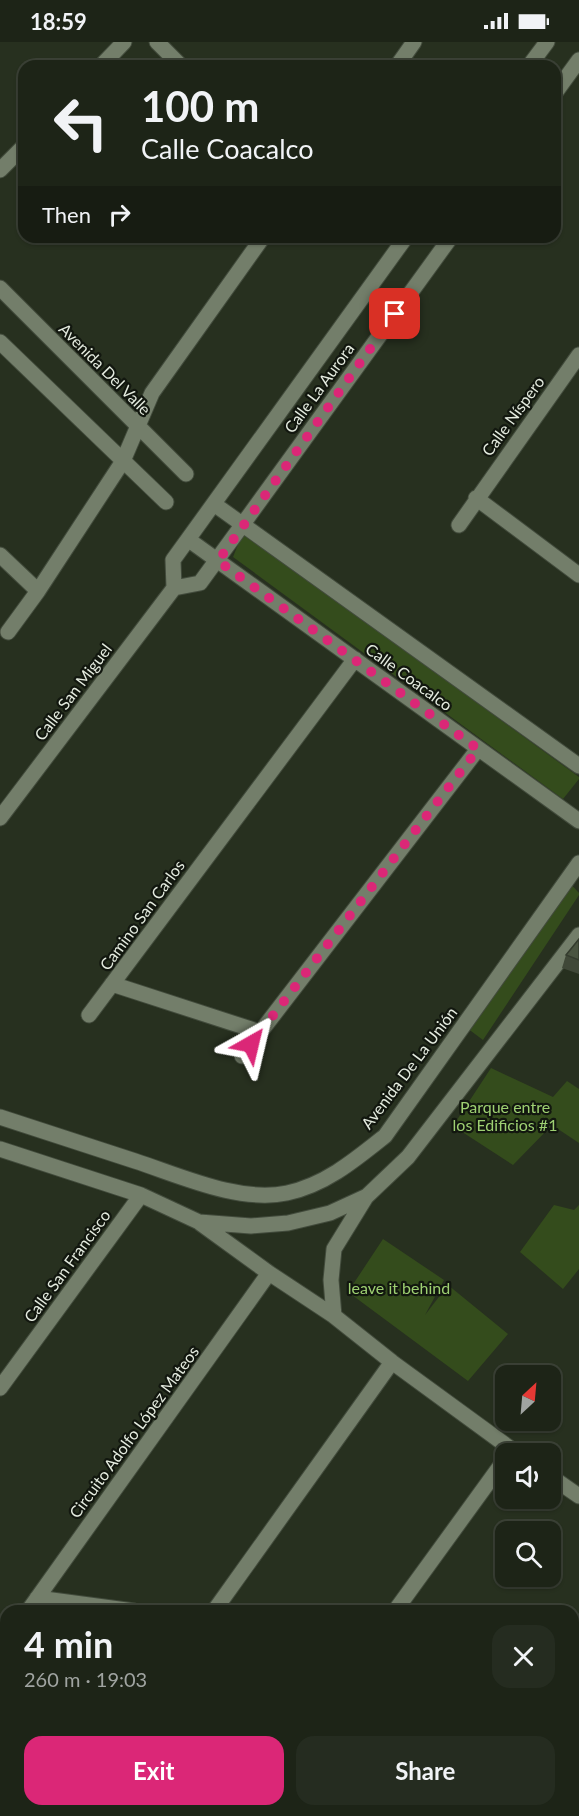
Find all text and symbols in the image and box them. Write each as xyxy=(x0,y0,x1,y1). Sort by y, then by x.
text: 18:59 xyxy=(30,8,87,35)
text: 100 m xyxy=(141,81,259,131)
icon: left xyxy=(42,84,120,162)
text: Calle Coacalco xyxy=(141,132,314,165)
icon: right xyxy=(103,198,136,231)
text: Then xyxy=(42,201,91,228)
pin xyxy=(369,288,420,339)
icon: arrive xyxy=(378,297,411,330)
street label: Avenida Del Valle xyxy=(56,319,155,418)
street label: Calle La Aurora xyxy=(280,339,358,436)
street label: Calle Níspero xyxy=(477,372,548,459)
street label: Calle Coacalco xyxy=(362,639,456,714)
street label: Calle San Miguel xyxy=(30,640,115,744)
street label: Camino San Carlos xyxy=(95,856,188,973)
street label: Avenida De La Unión xyxy=(357,1003,461,1132)
position arrow xyxy=(219,1012,283,1076)
park label: Parque entre los Edificios #1 xyxy=(453,1097,557,1134)
street label: Calle San Francisco xyxy=(19,1206,114,1326)
park label: leave it behind xyxy=(348,1278,450,1297)
street label: Circuito Adolfo López Mateos xyxy=(65,1342,202,1521)
north arrow xyxy=(495,1365,561,1431)
map controls xyxy=(495,1365,561,1587)
button: sound xyxy=(495,1443,561,1509)
button: search xyxy=(495,1521,561,1587)
text: 4 min xyxy=(24,1622,113,1666)
button: close xyxy=(492,1625,555,1688)
text: 260 m · 19:03 xyxy=(24,1667,147,1691)
button: Exit xyxy=(24,1736,284,1805)
button: Share xyxy=(296,1736,555,1805)

